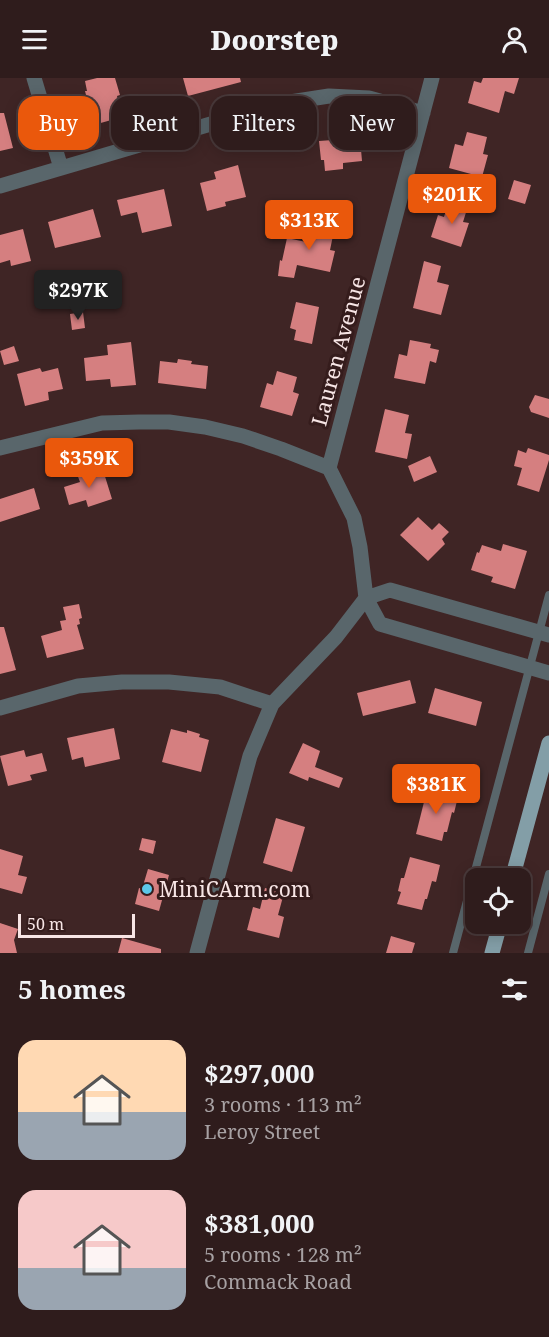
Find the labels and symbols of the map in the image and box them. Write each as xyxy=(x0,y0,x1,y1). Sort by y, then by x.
pin: $201K xyxy=(410,174,494,225)
pin: $313K xyxy=(267,200,351,251)
pin: $297K xyxy=(36,270,120,321)
street label: Lauren Avenue xyxy=(305,273,371,429)
pin: $359K xyxy=(47,438,131,489)
pin: $381K xyxy=(394,764,478,815)
place label: MiniCArm.com xyxy=(159,875,311,903)
marker: MiniCArm.com xyxy=(140,882,154,896)
scale bar xyxy=(18,911,135,938)

